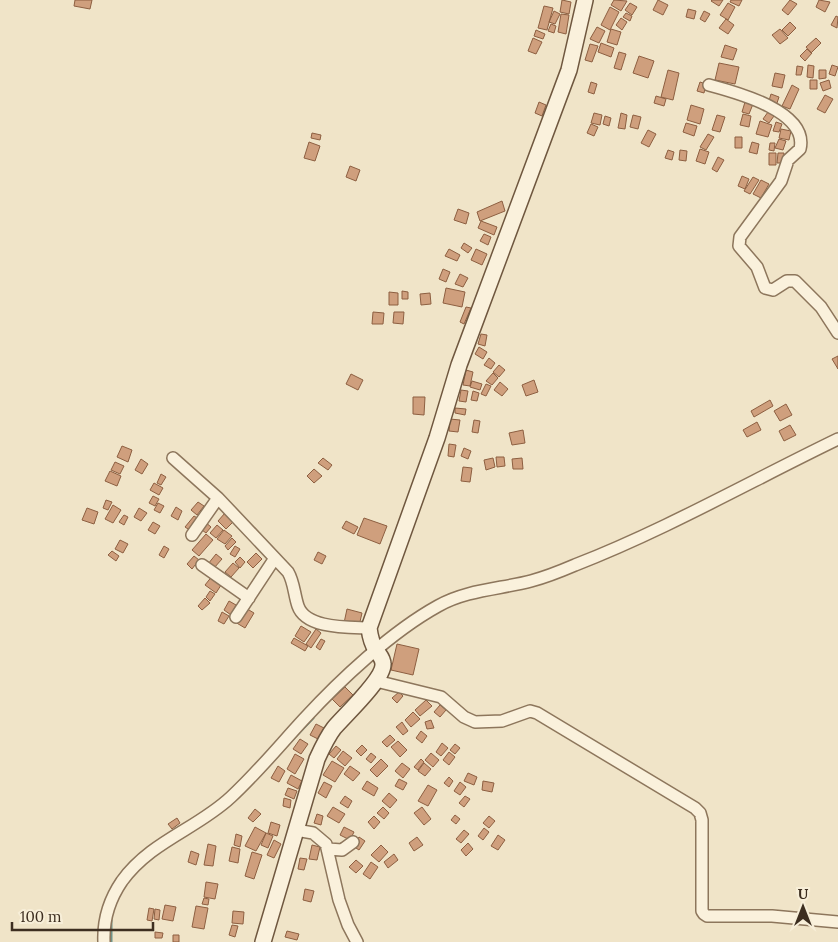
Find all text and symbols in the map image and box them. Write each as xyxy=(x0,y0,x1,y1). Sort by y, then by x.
north arrow xyxy=(778,882,828,932)
text: U xyxy=(798,885,809,903)
scale bar xyxy=(12,900,154,932)
text: 100 m xyxy=(20,907,61,926)

